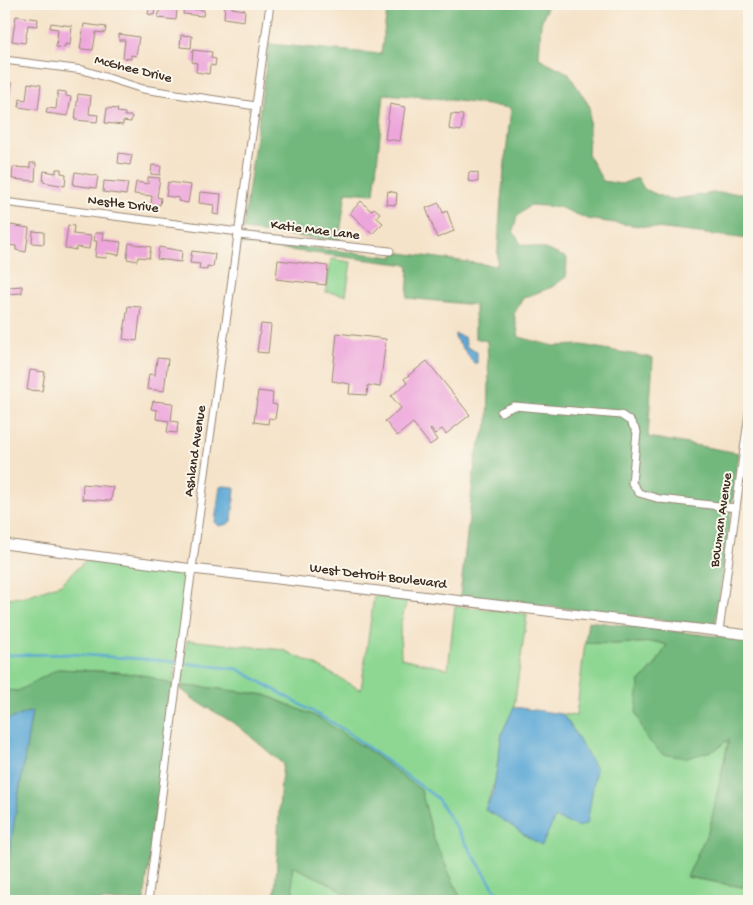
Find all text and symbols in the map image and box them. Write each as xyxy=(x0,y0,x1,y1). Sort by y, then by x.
street label: McGhee Drive xyxy=(93,52,174,88)
street label: Nestle Drive xyxy=(87,192,160,218)
street label: Katie Mae Lane xyxy=(270,217,361,245)
street label: Ashland Avenue xyxy=(181,403,211,498)
street label: Bowman Avenue xyxy=(707,471,737,569)
street label: West Detroit Boulevard xyxy=(308,560,449,594)

